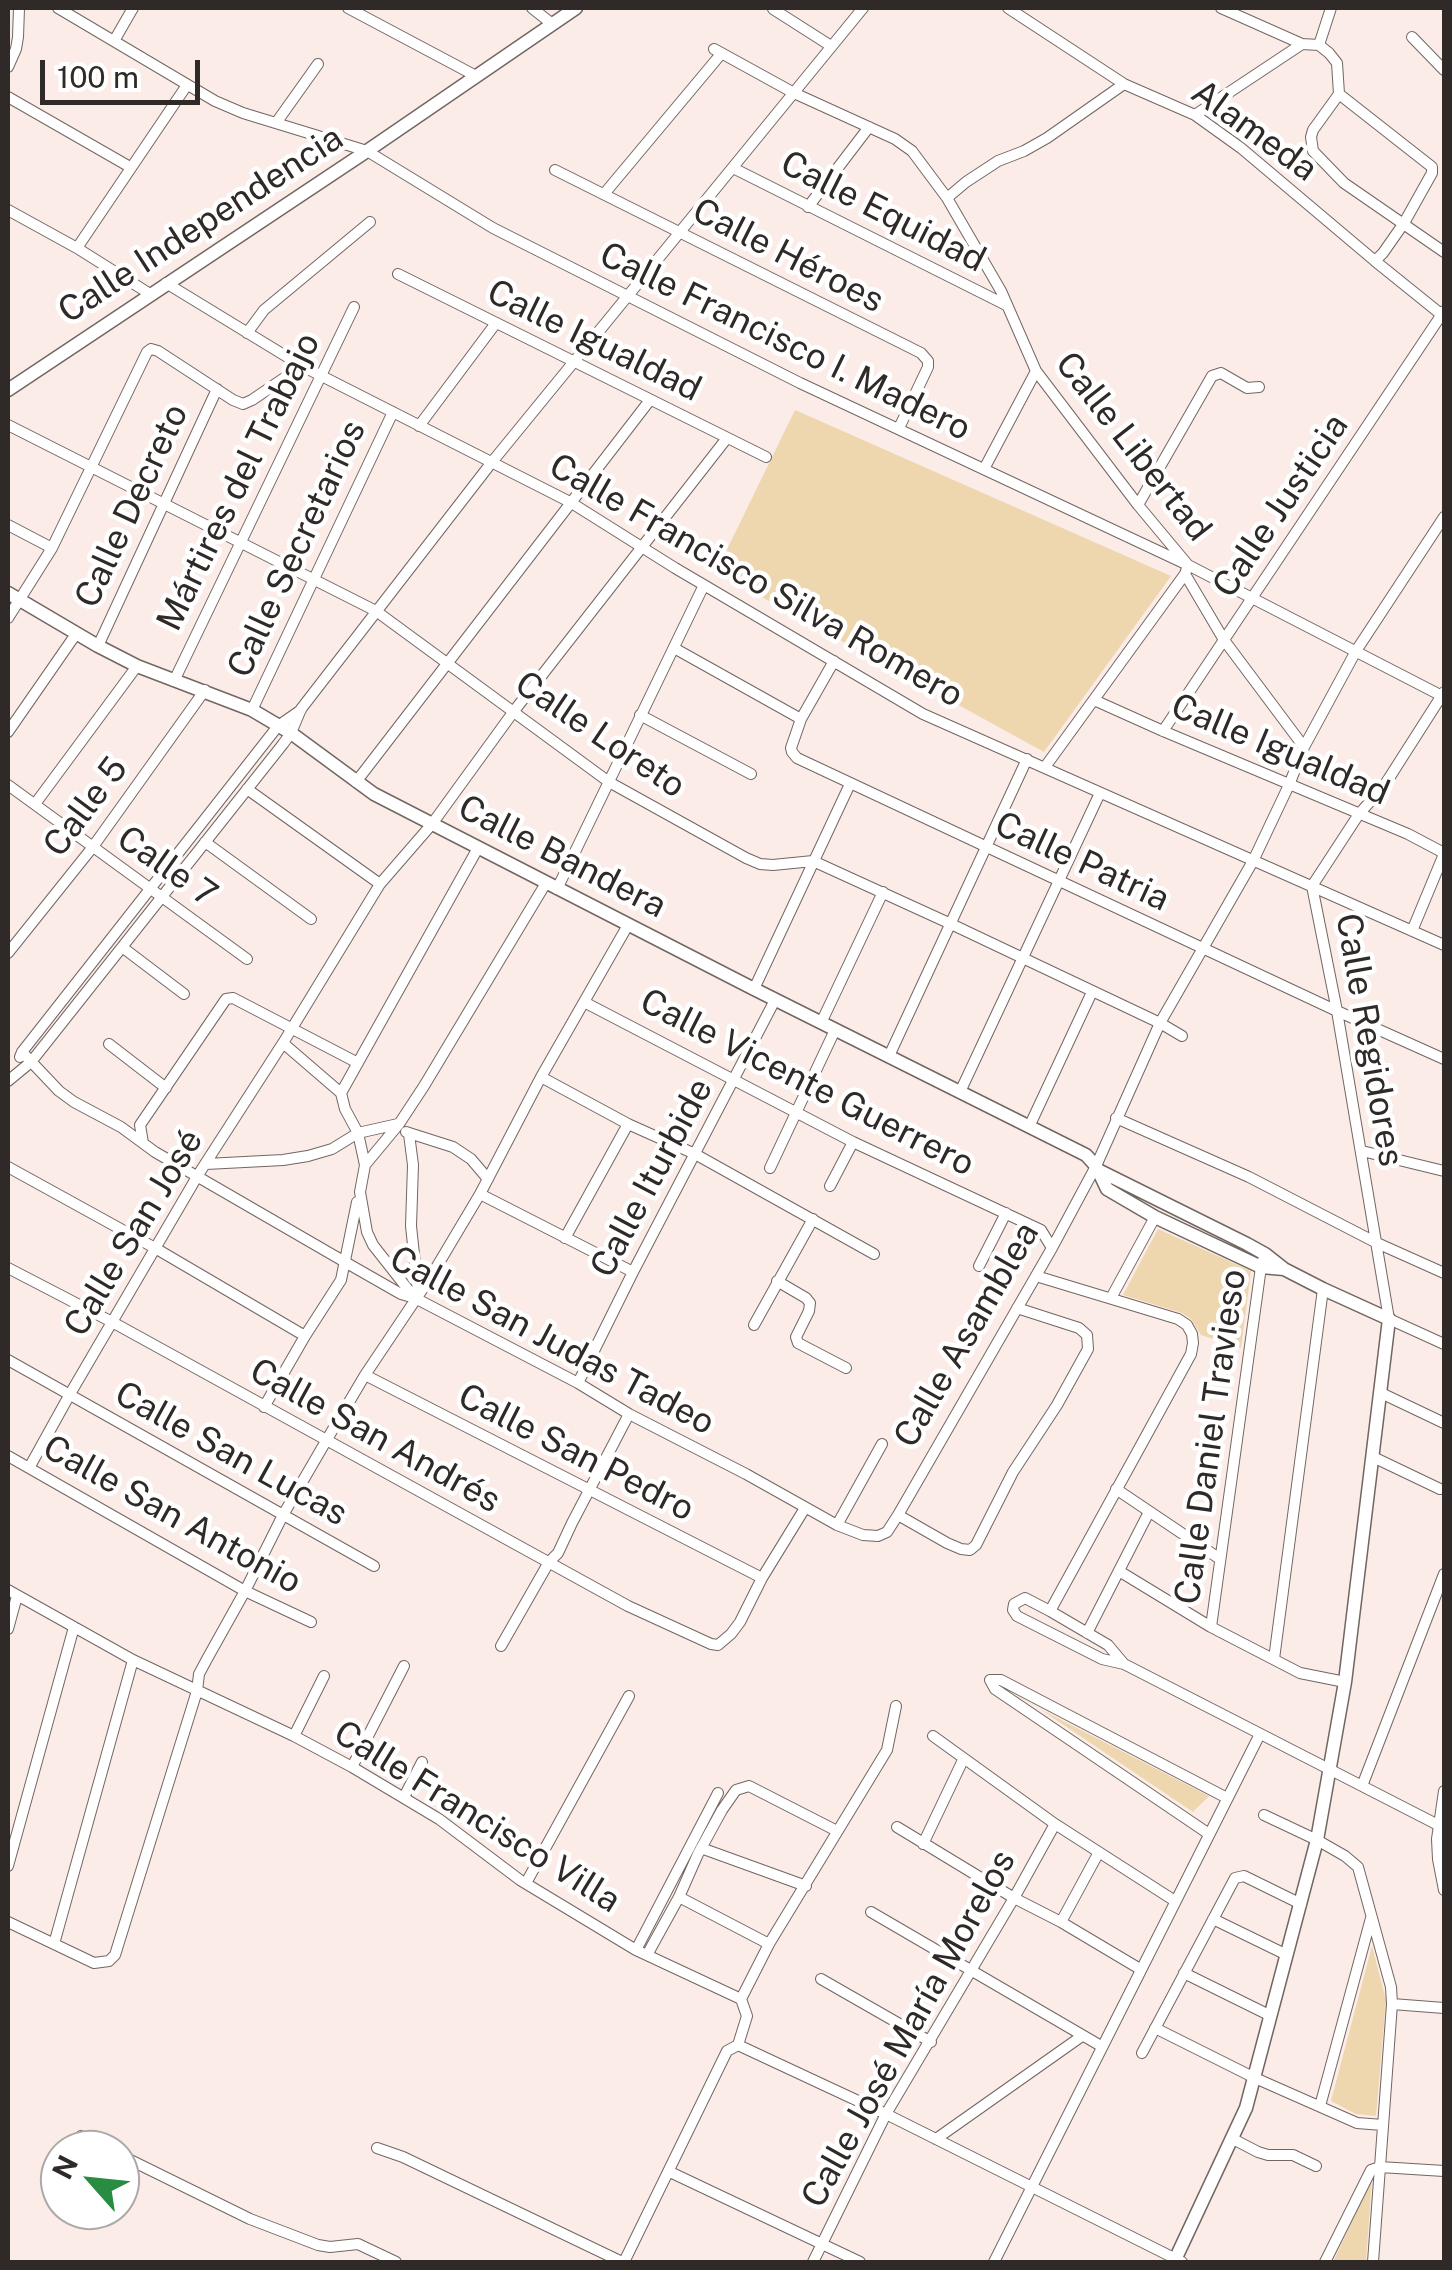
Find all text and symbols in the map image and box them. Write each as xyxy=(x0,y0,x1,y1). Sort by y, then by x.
scale bar xyxy=(45,40,205,102)
text: 100 m xyxy=(57,59,139,95)
street label: Alameda xyxy=(1183,71,1325,191)
street label: Calle Independencia xyxy=(51,117,351,333)
street label: Calle Equidad xyxy=(774,142,992,282)
street label: Calle Héroes xyxy=(686,190,890,322)
street label: Calle Francisco I. Madero xyxy=(593,234,977,450)
street label: Calle Igualdad xyxy=(480,271,708,411)
street label: Mártires del Trabajo xyxy=(149,326,329,638)
street label: Calle Libertad xyxy=(1046,344,1220,550)
street label: Calle Decreto xyxy=(67,398,197,614)
street label: Calle Justicia xyxy=(1204,407,1358,605)
street label: Calle Secretarios xyxy=(219,414,375,684)
street label: Calle Francisco Silva Romero xyxy=(542,445,970,717)
street label: Calle Loreto xyxy=(507,663,693,807)
street label: Calle Igualdad xyxy=(1165,685,1395,815)
street label: Calle 5 xyxy=(35,749,137,865)
street label: Calle Bandera xyxy=(451,787,673,927)
street label: Calle Patria xyxy=(988,803,1176,921)
street label: Calle 7 xyxy=(109,818,225,916)
street label: Calle Regidores xyxy=(1326,910,1412,1170)
street label: Calle Vicente Guerrero xyxy=(633,981,981,1185)
street label: Calle Iturbide xyxy=(582,1071,722,1285)
street label: Calle San José xyxy=(56,1122,212,1344)
street label: Calle Asamblea xyxy=(886,1215,1048,1455)
street label: Calle San Judas Tadeo xyxy=(383,1238,721,1444)
street label: Calle Daniel Travieso xyxy=(1167,1267,1255,1607)
street label: Calle San Andrés xyxy=(242,1350,508,1522)
street label: Calle San Lucas xyxy=(108,1373,354,1535)
street label: Calle San Pedro xyxy=(451,1376,701,1530)
street label: Calle San Antonio xyxy=(36,1427,308,1603)
street label: Calle Francisco Villa xyxy=(326,1712,628,1922)
street label: Calle José María Morelos xyxy=(793,1843,1025,2215)
north arrow xyxy=(40,2130,140,2230)
text: N xyxy=(45,2150,84,2184)

